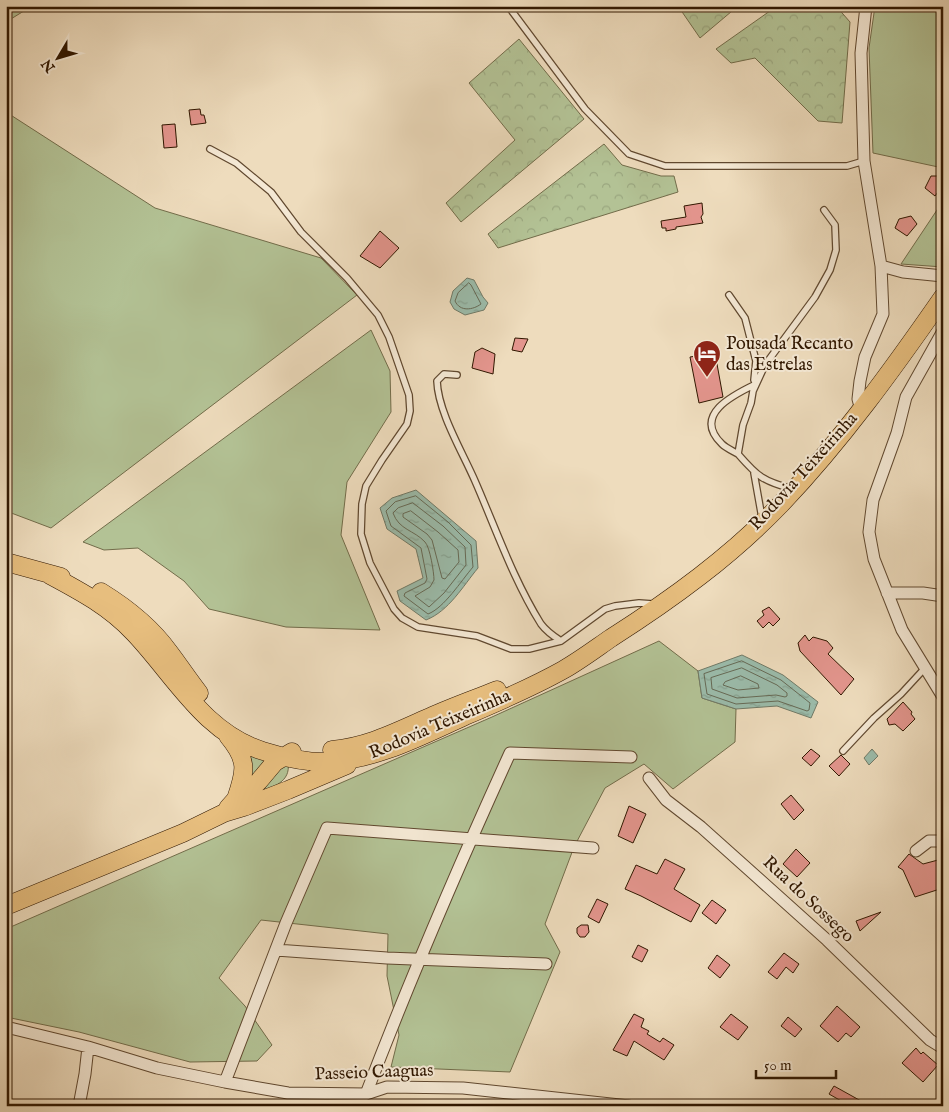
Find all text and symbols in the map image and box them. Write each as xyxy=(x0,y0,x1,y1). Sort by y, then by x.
north arrow xyxy=(32,32,82,82)
text: N xyxy=(38,55,60,76)
place label: Pousada Recanto das Estrelas xyxy=(726,333,853,377)
hotel icon: Pousada Recanto das Estrelas xyxy=(692,339,722,378)
street label: Rodovia Teixeirinha xyxy=(745,408,863,536)
street label: Rodovia Teixeirinha xyxy=(366,685,514,765)
street label: Rua do Sossego xyxy=(757,852,859,949)
scale bar xyxy=(756,1047,836,1079)
text: 50 m xyxy=(764,1056,792,1075)
street label: Passeio Caaguas xyxy=(314,1059,434,1087)

